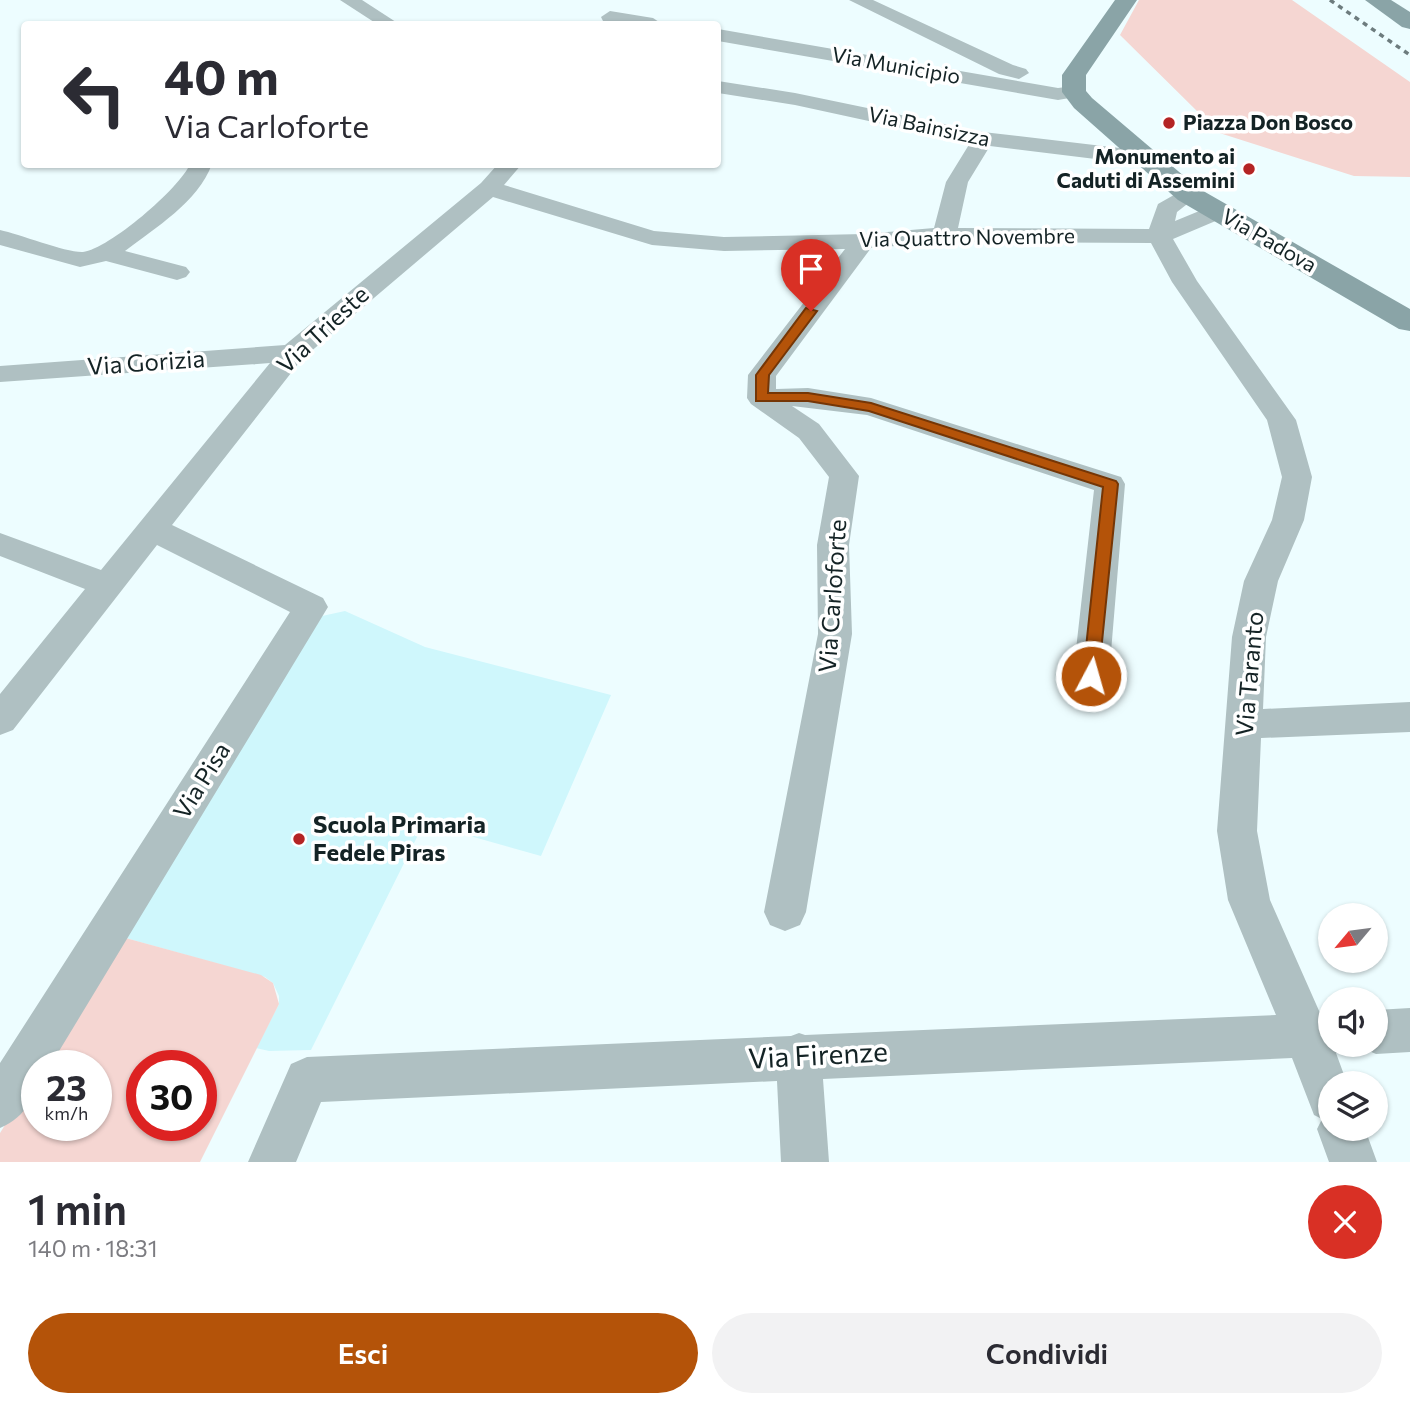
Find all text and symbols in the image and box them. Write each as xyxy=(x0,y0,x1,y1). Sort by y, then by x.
street label: Via Municipio xyxy=(830,41,963,88)
text: 40 m xyxy=(164,45,279,105)
icon: left xyxy=(49,49,140,140)
street label: Via Bainsizza xyxy=(866,100,992,151)
text: Via Carloforte xyxy=(164,105,369,145)
place label: Piazza Don Bosco xyxy=(1183,109,1353,134)
marker: Piazza Don Bosco xyxy=(1161,115,1177,131)
place label: Monumento ai Caduti di Assemini xyxy=(1057,143,1235,192)
marker: Monumento ai Caduti di Assemini xyxy=(1241,161,1257,177)
street label: Via Padova xyxy=(1218,203,1321,277)
street label: Via Quattro Novembre xyxy=(859,222,1075,251)
pin xyxy=(781,239,841,311)
icon: arrive xyxy=(792,250,830,288)
street label: Via Trieste xyxy=(270,279,374,379)
street label: Via Gorizia xyxy=(86,343,206,380)
street label: Via Carloforte xyxy=(812,518,851,674)
street label: Via Taranto xyxy=(1229,610,1268,738)
position arrow xyxy=(1054,639,1128,713)
street label: Via Pisa xyxy=(166,737,235,824)
place label: Scuola Primaria Fedele Piras xyxy=(313,809,486,866)
marker: Scuola Primaria Fedele Piras xyxy=(291,831,307,847)
north arrow xyxy=(1318,903,1388,973)
map controls xyxy=(1318,903,1388,1141)
button: sound xyxy=(1318,987,1388,1057)
street label: Via Firenze xyxy=(747,1033,889,1075)
speed limit sign: 30 xyxy=(126,1050,217,1141)
text: 23 xyxy=(46,1065,87,1108)
button: layers xyxy=(1318,1071,1388,1141)
text: km/h xyxy=(45,1102,88,1124)
text: 1 min xyxy=(28,1182,127,1234)
button: close xyxy=(1308,1185,1382,1259)
text: 140 m · 18:31 xyxy=(28,1234,158,1262)
button: Esci xyxy=(28,1313,698,1393)
button: Condividi xyxy=(712,1313,1382,1393)

